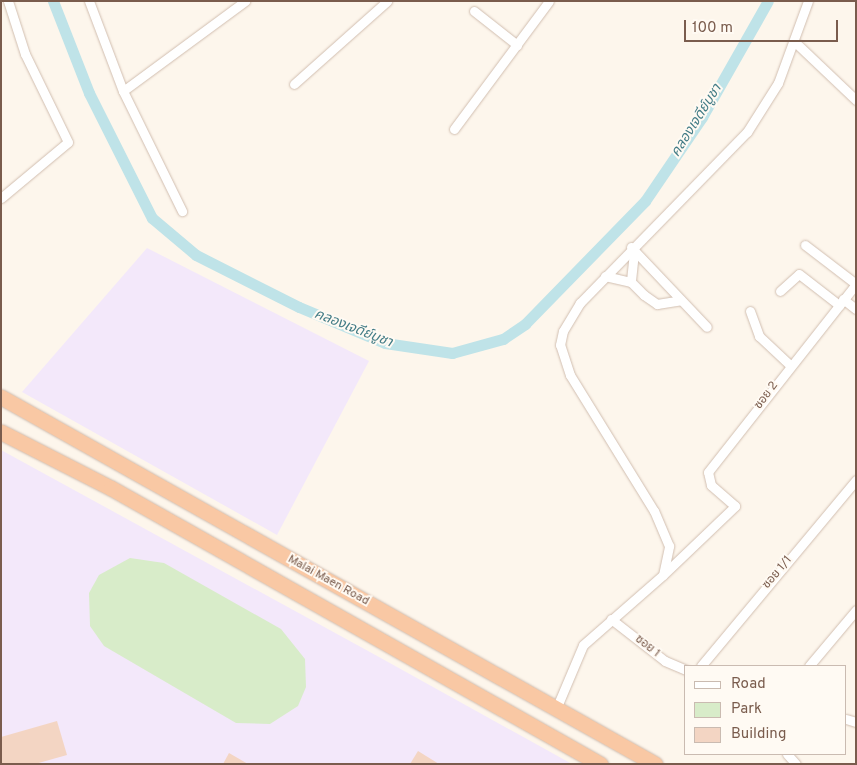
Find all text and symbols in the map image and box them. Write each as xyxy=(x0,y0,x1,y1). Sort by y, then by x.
scale bar xyxy=(687,10,841,42)
text: 100 m xyxy=(692,19,733,38)
water label: คลองเจดีย์บูชา xyxy=(668,82,726,160)
water label: คลองเจดีย์บูชา xyxy=(312,306,394,352)
street label: ซอย 2 xyxy=(752,379,782,413)
street label: Malai Maen Road xyxy=(285,553,371,609)
street label: ซอย 1/1 xyxy=(760,554,796,592)
street label: ซอย 1 xyxy=(632,633,662,661)
legend xyxy=(684,665,847,755)
text: Road xyxy=(731,675,766,694)
text: Park xyxy=(731,700,762,719)
text: Building xyxy=(731,725,786,744)

